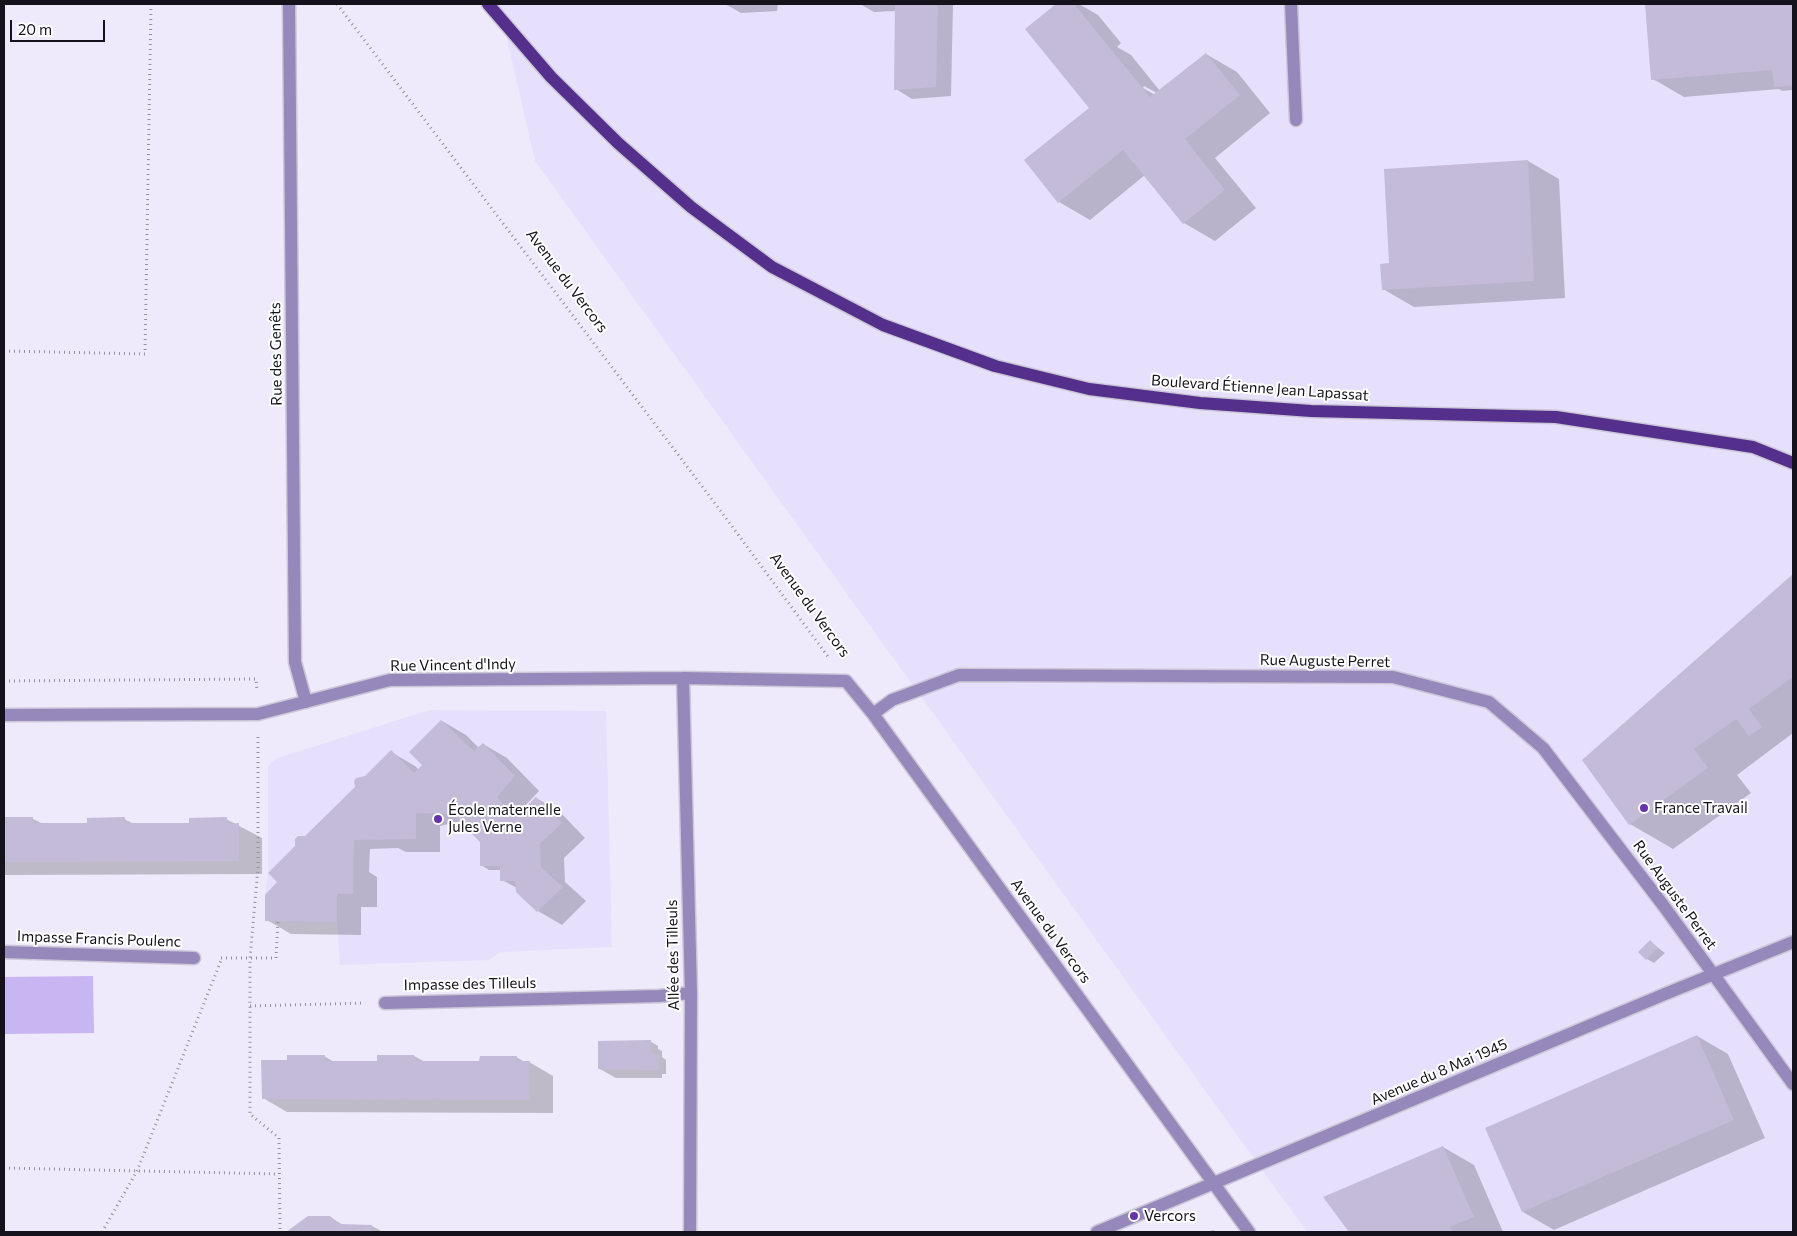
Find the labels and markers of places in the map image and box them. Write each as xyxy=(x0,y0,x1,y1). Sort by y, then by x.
place label: France Travail xyxy=(1654,799,1748,817)
place label: École maternelle Jules Verne xyxy=(448,801,561,836)
marker: France Travail xyxy=(1638,802,1650,814)
marker: École maternelle Jules Verne xyxy=(432,813,444,825)
place label: Vercors xyxy=(1144,1207,1196,1225)
marker: Vercors xyxy=(1128,1210,1140,1222)

